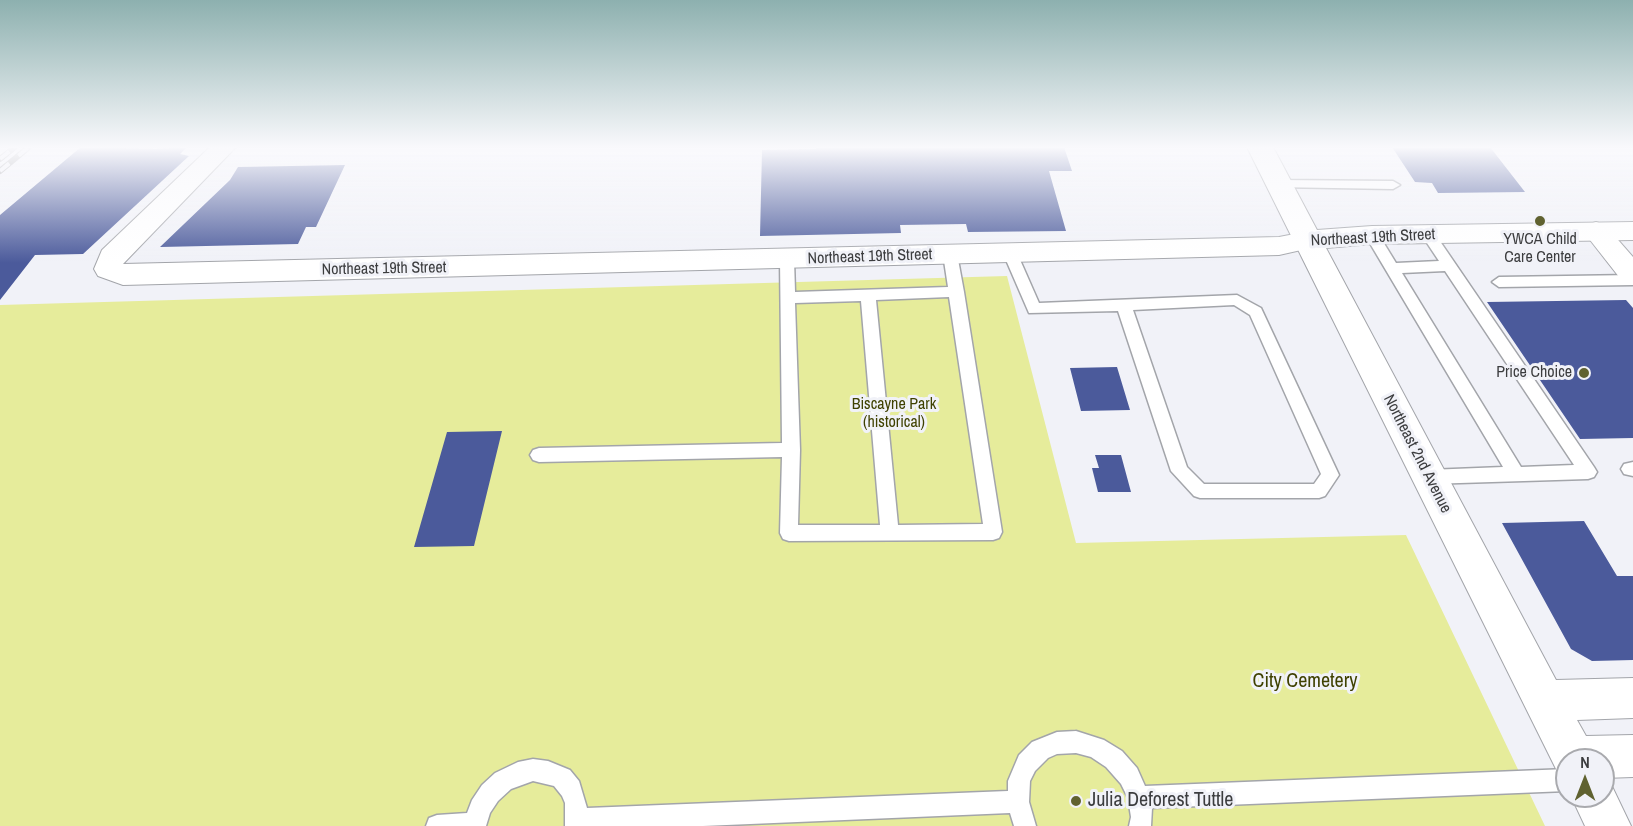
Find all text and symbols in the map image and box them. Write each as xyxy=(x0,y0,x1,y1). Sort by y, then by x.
marker: YWCA Child Care Center xyxy=(1533,214,1547,228)
street label: Northeast 19th Street xyxy=(1310,225,1436,251)
place label: YWCA Child Care Center xyxy=(1503,230,1577,268)
street label: Northeast 19th Street xyxy=(807,245,933,269)
street label: Northeast 19th Street xyxy=(321,258,447,280)
place label: Price Choice xyxy=(1496,363,1572,383)
marker: Price Choice xyxy=(1577,366,1591,380)
street label: Northeast 2nd Avenue xyxy=(1379,392,1455,516)
park label: Biscayne Park (historical) xyxy=(852,395,936,433)
park label: City Cemetery xyxy=(1253,670,1357,694)
north arrow xyxy=(1555,748,1615,808)
text: N xyxy=(1580,751,1590,773)
place label: Julia Deforest Tuttle xyxy=(1088,789,1233,813)
marker: Julia Deforest Tuttle xyxy=(1069,794,1083,808)

